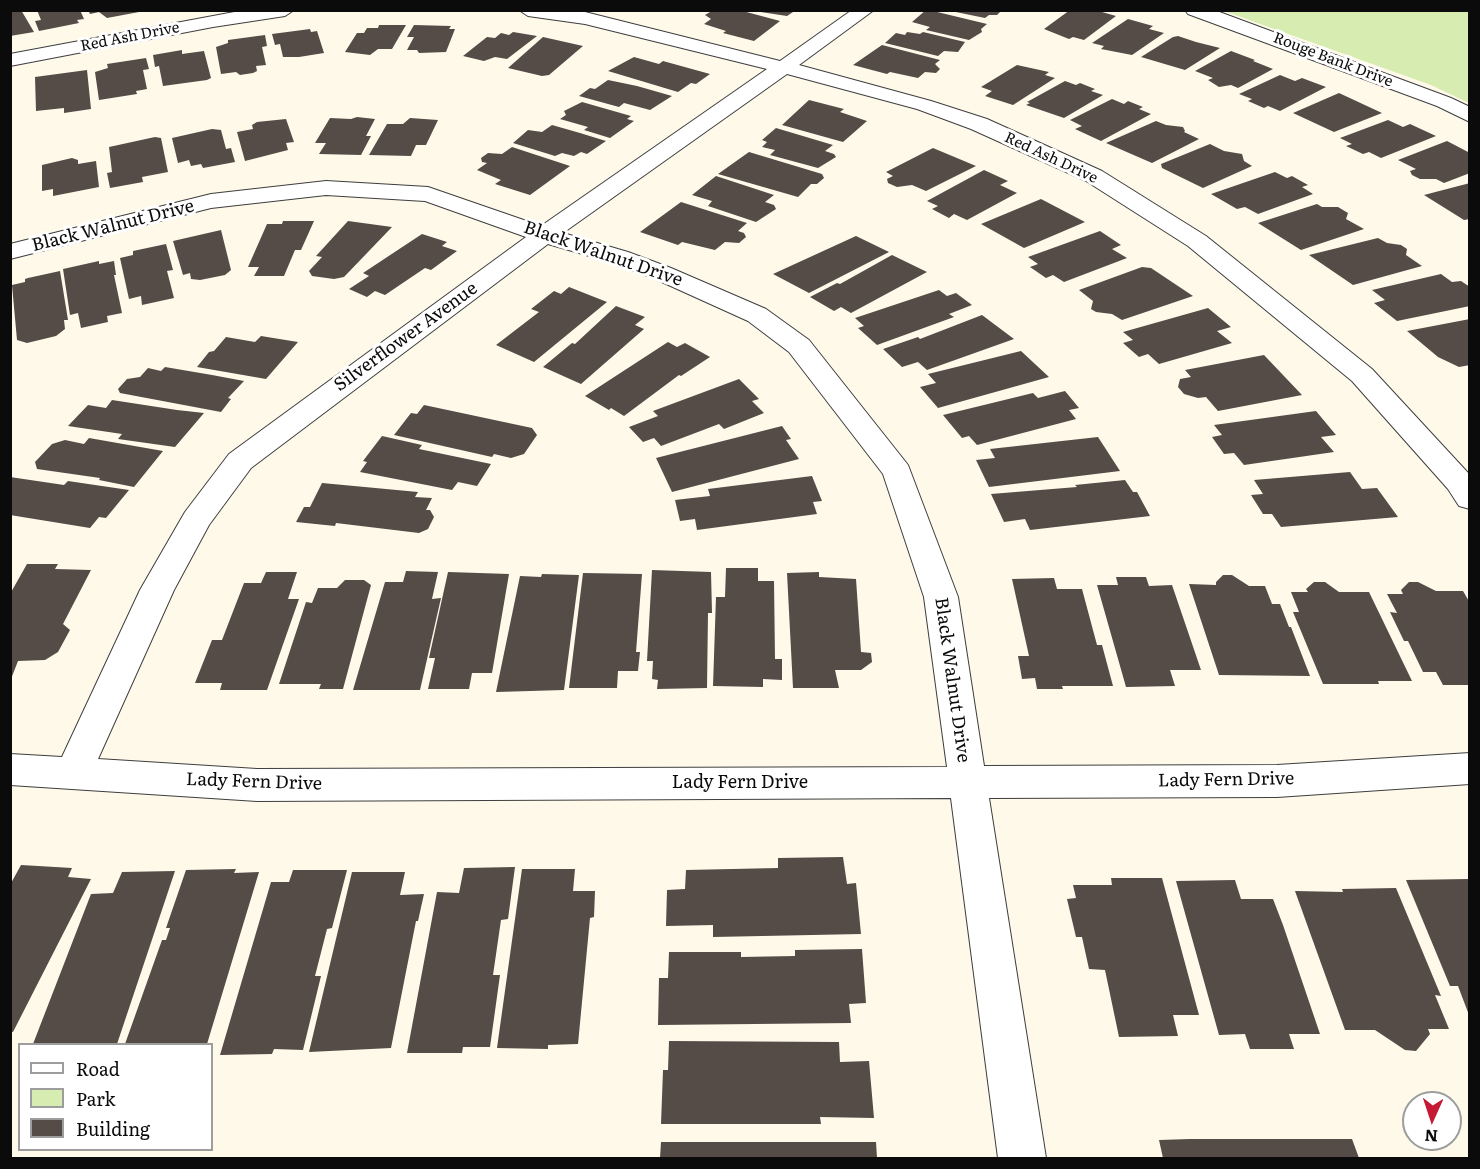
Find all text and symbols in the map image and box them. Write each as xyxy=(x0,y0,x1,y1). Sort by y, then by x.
street label: Red Ash Drive xyxy=(79,19,181,55)
street label: Rouge Bank Drive xyxy=(1271,29,1395,91)
street label: Red Ash Drive xyxy=(1002,129,1100,187)
street label: Black Walnut Drive xyxy=(30,195,196,257)
street label: Black Walnut Drive xyxy=(521,217,685,291)
street label: Silverflower Avenue xyxy=(330,278,482,396)
street label: Black Walnut Drive xyxy=(930,596,974,764)
street label: Lady Fern Drive xyxy=(1158,768,1294,792)
street label: Lady Fern Drive xyxy=(186,769,322,795)
street label: Lady Fern Drive xyxy=(672,772,808,794)
legend xyxy=(18,1043,213,1151)
text: Road xyxy=(76,1055,120,1082)
text: Park xyxy=(76,1085,115,1112)
north arrow xyxy=(1402,1091,1462,1151)
text: Building xyxy=(76,1115,150,1142)
text: N xyxy=(1424,1125,1439,1149)

